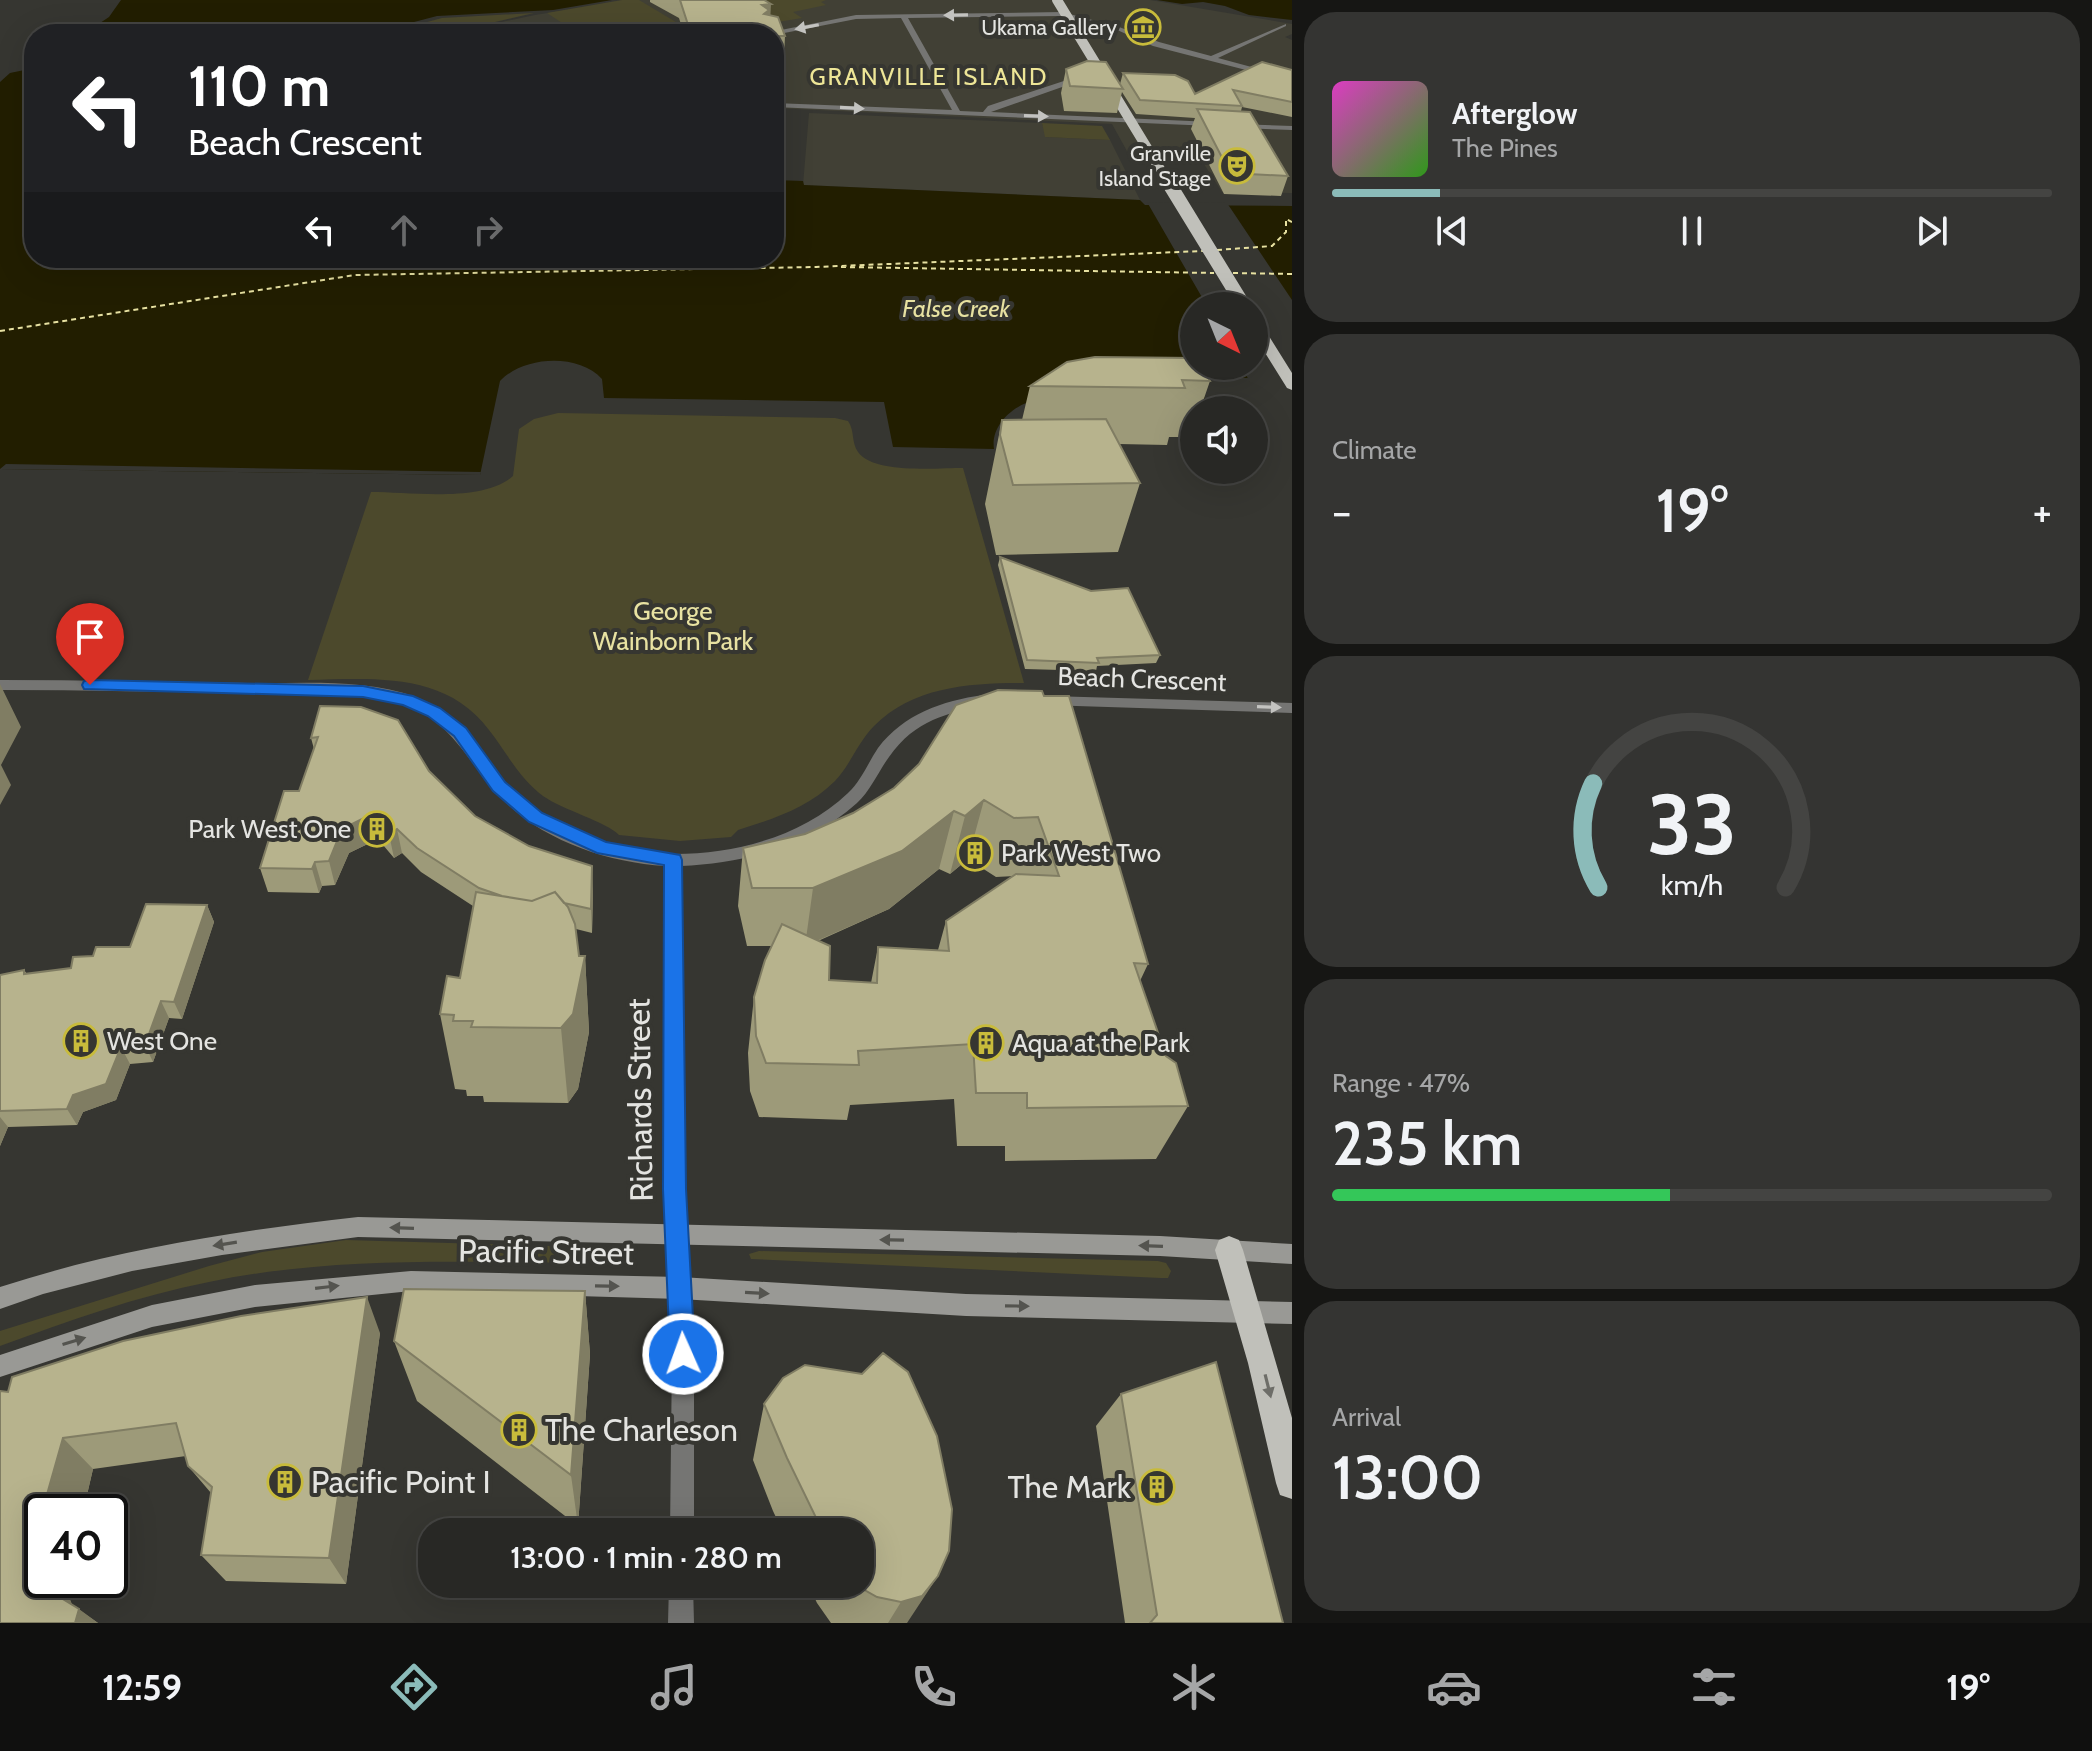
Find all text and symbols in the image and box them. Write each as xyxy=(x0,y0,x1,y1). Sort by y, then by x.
museum icon: Ukama Gallery xyxy=(1124,8,1162,46)
one-way arrow xyxy=(943,9,968,21)
place label: Ukama Gallery xyxy=(981,14,1117,41)
one-way arrow xyxy=(795,21,820,33)
text: 110 m xyxy=(188,52,330,120)
icon: left xyxy=(56,56,160,160)
district label: GRANVILLE ISLAND xyxy=(809,62,1049,91)
text: Afterglow xyxy=(1452,95,1578,132)
one-way arrow xyxy=(840,102,865,115)
one-way arrow xyxy=(1024,110,1049,123)
text: Beach Crescent xyxy=(188,120,422,164)
text: The Pines xyxy=(1452,132,1558,164)
place label: Granville Island Stage xyxy=(1099,140,1211,192)
theatre icon: Granville Island Stage xyxy=(1218,147,1256,185)
icon: left xyxy=(298,208,342,252)
icon: ahead xyxy=(382,208,426,252)
icon: right xyxy=(466,208,510,252)
icon: previous xyxy=(1430,209,1474,253)
icon: pause xyxy=(1670,209,1714,253)
icon: next xyxy=(1910,209,1954,253)
north arrow xyxy=(1180,292,1268,380)
map controls xyxy=(1180,292,1268,484)
water label: False Creek xyxy=(902,294,1011,323)
button: sound xyxy=(1180,396,1268,484)
text: Climate xyxy=(1332,434,1417,466)
text: 19° xyxy=(1656,474,1728,547)
text: − xyxy=(1332,485,1351,538)
text: + xyxy=(2033,485,2052,538)
park label: George Wainborn Park xyxy=(593,595,753,657)
pin xyxy=(56,603,124,685)
icon: arrive xyxy=(68,615,112,659)
street label: Beach Crescent xyxy=(1057,660,1227,698)
one-way arrow xyxy=(1257,701,1282,714)
text: 33 xyxy=(1647,773,1737,874)
building icon: Park West One xyxy=(358,810,396,848)
place label: Park West One xyxy=(188,813,351,845)
building icon: Park West Two xyxy=(956,834,994,872)
place label: Park West Two xyxy=(1001,837,1161,869)
text: km/h xyxy=(1661,867,1723,902)
street label: Richards Street xyxy=(618,998,661,1202)
building icon: West One xyxy=(62,1022,100,1060)
building icon: Aqua at the Park xyxy=(967,1024,1005,1062)
place label: West One xyxy=(107,1025,217,1057)
place label: Aqua at the Park xyxy=(1012,1027,1190,1059)
text: Range · 47% xyxy=(1332,1067,1470,1099)
text: 235 km xyxy=(1332,1107,1522,1180)
one-way arrow xyxy=(389,1222,414,1234)
street label: Pacific Street xyxy=(458,1230,634,1273)
one-way arrow xyxy=(879,1234,904,1246)
one-way arrow xyxy=(213,1239,238,1251)
one-way arrow xyxy=(1138,1240,1163,1253)
one-way arrow xyxy=(595,1279,620,1292)
one-way arrow xyxy=(315,1280,340,1293)
one-way arrow xyxy=(745,1287,770,1300)
one-way arrow xyxy=(1005,1299,1030,1312)
position arrow xyxy=(641,1312,725,1396)
one-way arrow xyxy=(62,1334,86,1347)
one-way arrow xyxy=(1263,1373,1275,1398)
text: Arrival xyxy=(1332,1401,1401,1433)
place label: The Charleson xyxy=(545,1410,738,1449)
building icon: The Charleson xyxy=(500,1411,538,1449)
text: 13:00 xyxy=(1332,1441,1483,1514)
place label: Pacific Point I xyxy=(311,1462,491,1501)
building icon: Pacific Point I xyxy=(266,1463,304,1501)
place label: The Mark xyxy=(1008,1467,1132,1506)
building icon: The Mark xyxy=(1138,1468,1176,1506)
speed limit sign: 40 xyxy=(24,1494,128,1598)
text: 13:00 · 1 min · 280 m xyxy=(510,1539,782,1576)
icon: directions xyxy=(386,1659,442,1715)
icon: music xyxy=(646,1659,702,1715)
icon: phone xyxy=(906,1659,962,1715)
icon: climate xyxy=(1166,1659,1222,1715)
icon: car xyxy=(1426,1659,1482,1715)
icon: filters xyxy=(1686,1659,1742,1715)
text: 12:59 xyxy=(102,1665,182,1709)
text: 19° xyxy=(1946,1665,1990,1709)

